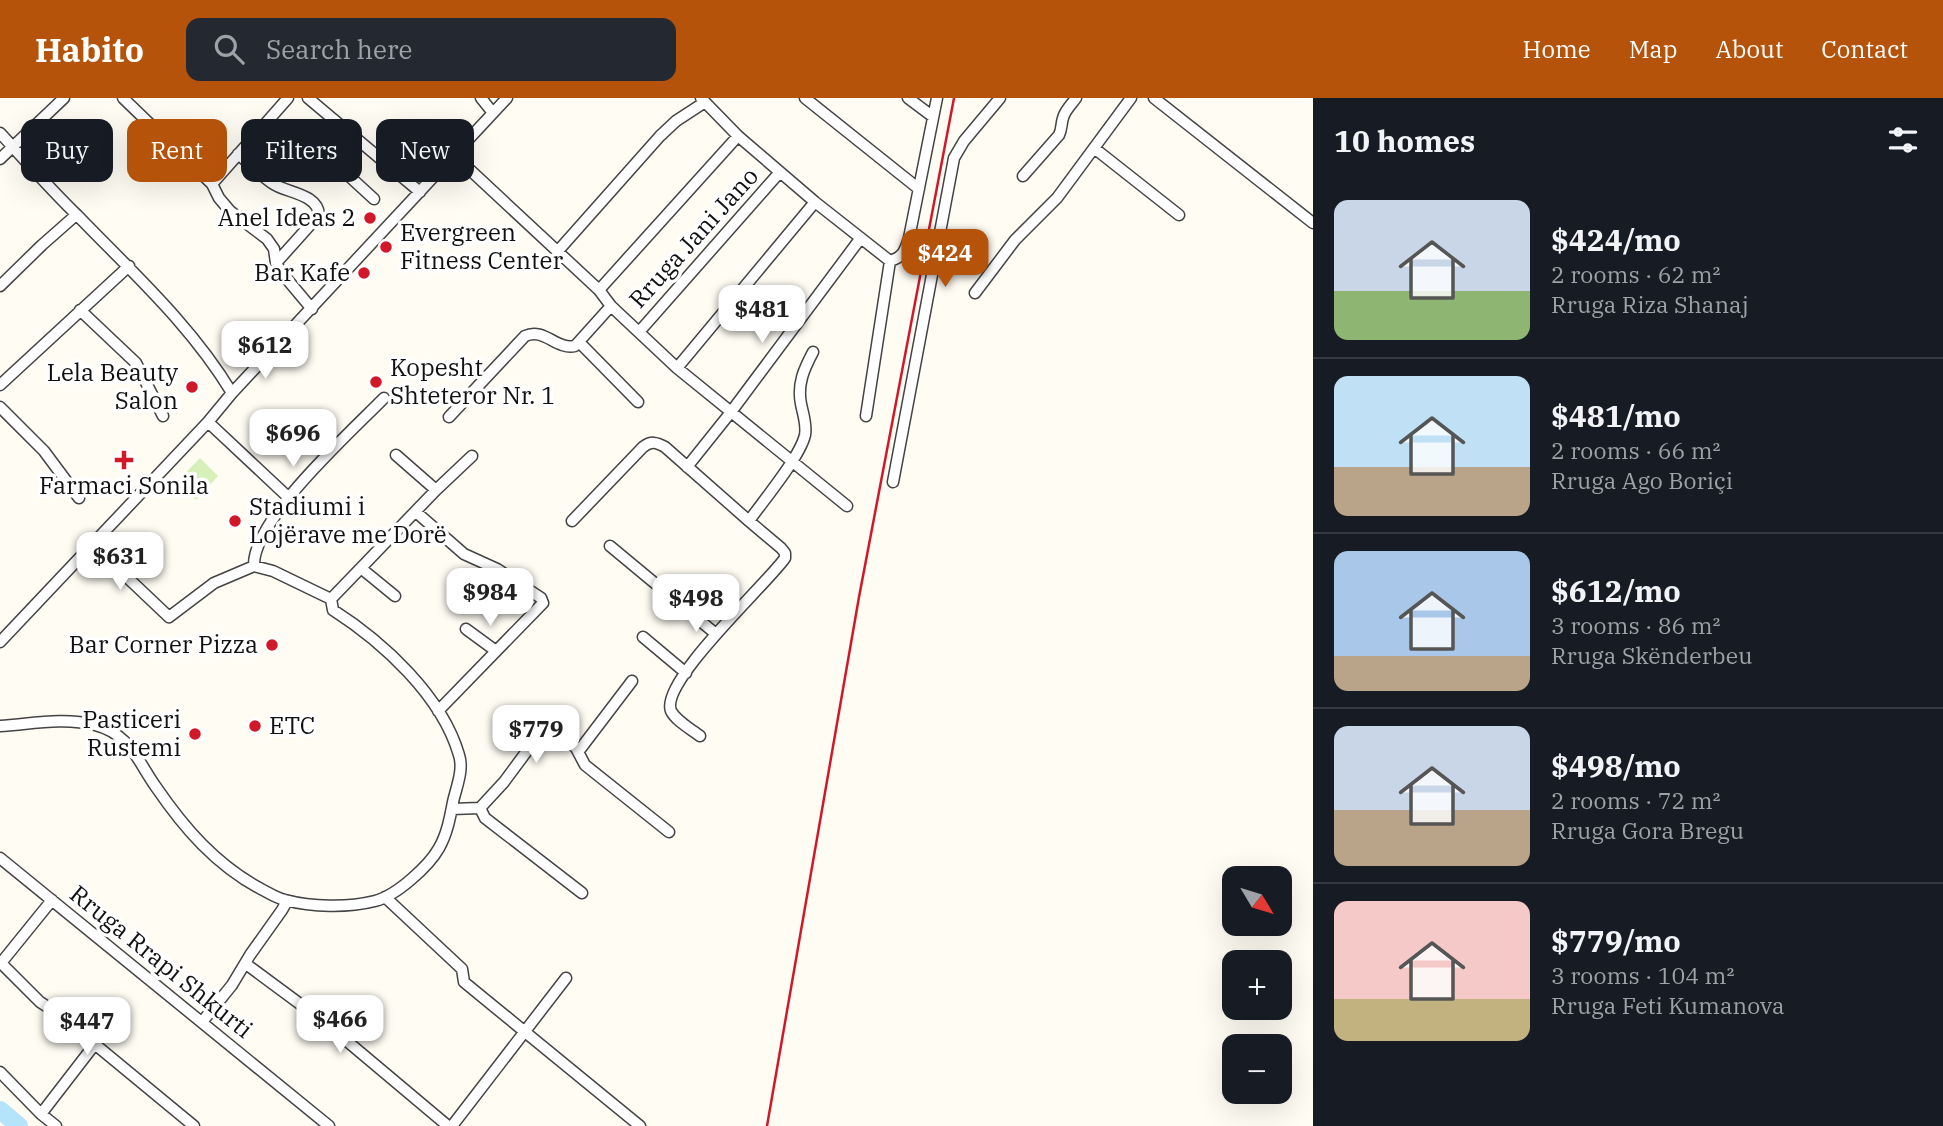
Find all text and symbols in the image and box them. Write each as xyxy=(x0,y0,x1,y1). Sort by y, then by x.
search box xyxy=(186,18,676,81)
text: Habito xyxy=(35,28,144,71)
icon: search xyxy=(210,30,248,68)
text: Search here xyxy=(266,32,412,66)
text: Home xyxy=(1523,33,1591,65)
text: Map xyxy=(1629,33,1677,65)
text: About xyxy=(1715,33,1783,65)
text: Contact xyxy=(1821,33,1908,65)
chip: Buy xyxy=(21,119,113,182)
chip: Rent xyxy=(127,119,227,182)
chip: Filters xyxy=(241,119,362,182)
chip: New xyxy=(376,119,474,182)
text: 10 homes xyxy=(1334,121,1475,160)
icon: filters xyxy=(1884,121,1922,159)
street label: Rruga Jani Jano xyxy=(621,160,765,315)
place label: Anel Ideas 2 xyxy=(218,201,356,233)
marker: Anel Ideas 2 xyxy=(362,210,378,226)
place label: Evergreen Fitness Center xyxy=(400,216,563,276)
text: $424/mo xyxy=(1551,220,1681,259)
icon: home xyxy=(1390,228,1474,312)
pin: $424 xyxy=(904,230,986,289)
text: $424 xyxy=(917,237,973,267)
marker: Evergreen Fitness Center xyxy=(378,239,394,255)
place label: Bar Kafe xyxy=(254,256,350,288)
text: 2 rooms · 62 m² xyxy=(1551,259,1721,289)
marker: Bar Kafe xyxy=(356,265,372,281)
pin: $481 xyxy=(721,286,803,345)
text: Rruga Riza Shanaj xyxy=(1551,289,1749,319)
text: $481 xyxy=(734,293,790,323)
pin: $612 xyxy=(224,322,306,381)
text: $612 xyxy=(237,329,293,359)
place label: Kopesht Shteteror Nr. 1 xyxy=(390,351,555,411)
place label: Lela Beauty Salon xyxy=(47,356,178,416)
marker: Kopesht Shteteror Nr. 1 xyxy=(368,374,384,390)
marker: Lela Beauty Salon xyxy=(184,379,200,395)
text: $481/mo xyxy=(1551,396,1681,435)
icon: home xyxy=(1390,404,1474,488)
pin: $696 xyxy=(252,410,334,469)
text: $696 xyxy=(265,417,321,447)
text: 2 rooms · 66 m² xyxy=(1551,435,1721,465)
marker: Farmaci Sonila xyxy=(116,452,132,468)
text: Rruga Ago Boriçi xyxy=(1551,465,1733,495)
place label: Farmaci Sonila xyxy=(39,469,209,501)
place label: Stadiumi i Lojërave me Dorë xyxy=(249,490,447,550)
marker: Stadiumi i Lojërave me Dorë xyxy=(227,513,243,529)
pin: $631 xyxy=(79,532,161,592)
text: $631 xyxy=(92,540,148,570)
pin: $984 xyxy=(449,568,531,628)
text: $612/mo xyxy=(1551,571,1681,610)
pin: $498 xyxy=(655,574,737,634)
text: $984 xyxy=(462,576,518,606)
icon: home xyxy=(1390,579,1474,663)
text: $498 xyxy=(668,582,724,612)
text: 3 rooms · 86 m² xyxy=(1551,610,1721,640)
place label: Bar Corner Pizza xyxy=(69,628,258,660)
marker: Bar Corner Pizza xyxy=(264,637,280,653)
text: Rruga Skënderbeu xyxy=(1551,640,1752,670)
place label: Pasticeri Rustemi xyxy=(82,703,181,763)
pin: $779 xyxy=(495,706,577,765)
place label: ETC xyxy=(269,709,315,741)
text: $779 xyxy=(508,713,564,743)
marker: ETC xyxy=(247,718,263,734)
marker: Pasticeri Rustemi xyxy=(187,726,203,742)
text: $498/mo xyxy=(1551,746,1681,785)
icon: home xyxy=(1390,754,1474,838)
text: 2 rooms · 72 m² xyxy=(1551,785,1721,815)
text: Rruga Gora Bregu xyxy=(1551,815,1744,845)
north arrow xyxy=(1222,866,1292,936)
map controls xyxy=(1222,866,1292,1104)
street label: Rruga Rrapi Shkurti xyxy=(64,878,260,1045)
text: $779/mo xyxy=(1551,921,1681,960)
icon: home xyxy=(1390,929,1474,1013)
button: + xyxy=(1222,950,1292,1020)
text: 3 rooms · 104 m² xyxy=(1551,960,1734,990)
text: Rruga Feti Kumanova xyxy=(1551,990,1785,1020)
pin: $466 xyxy=(299,996,381,1055)
pin: $447 xyxy=(46,998,128,1057)
text: $466 xyxy=(312,1003,368,1033)
text: $447 xyxy=(59,1005,115,1035)
button: − xyxy=(1222,1034,1292,1104)

